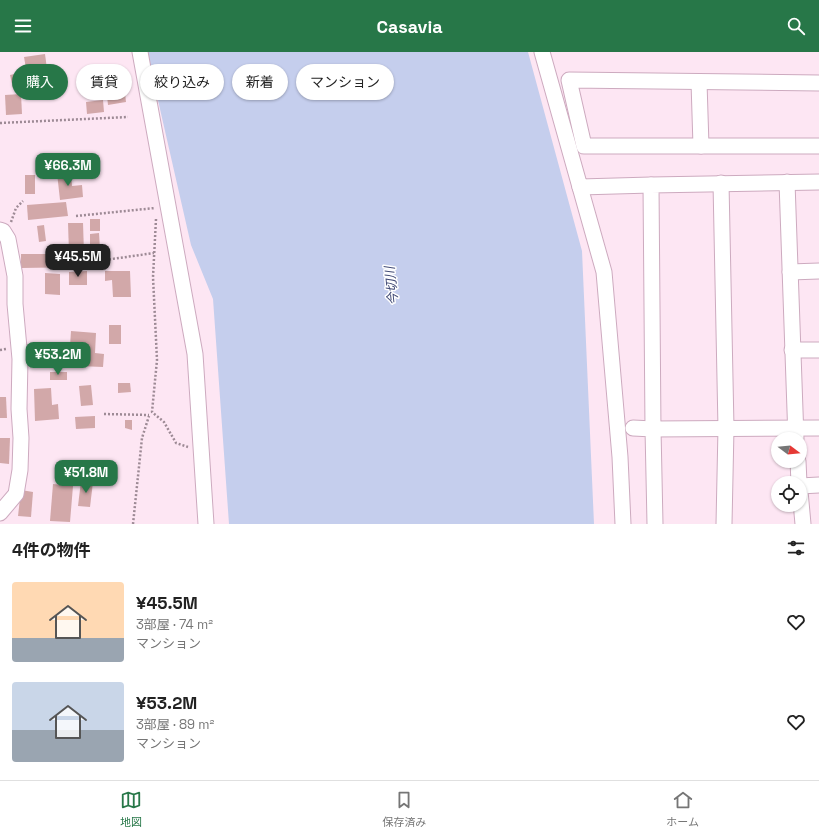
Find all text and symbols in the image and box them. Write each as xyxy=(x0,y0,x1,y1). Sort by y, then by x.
icon: menu xyxy=(12,15,34,37)
text: Casavia xyxy=(376,15,443,38)
icon: search xyxy=(785,15,807,37)
chip: 購入 xyxy=(12,64,68,100)
chip: 賃貸 xyxy=(76,64,132,100)
chip: 絞り込み xyxy=(140,64,224,100)
chip: 新着 xyxy=(232,64,288,100)
chip: マンション xyxy=(296,64,394,100)
pin: ¥66.3M xyxy=(35,153,101,187)
text: ¥66.3M xyxy=(44,157,92,174)
pin: ¥45.5M xyxy=(45,244,111,278)
text: ¥45.5M xyxy=(54,248,102,265)
water label: 今切川 xyxy=(381,264,402,306)
pin: ¥53.2M xyxy=(25,342,91,376)
text: ¥53.2M xyxy=(35,346,81,363)
north arrow xyxy=(771,432,807,468)
map controls xyxy=(771,432,807,512)
pin: ¥51.8M xyxy=(53,460,119,494)
text: ¥51.8M xyxy=(64,464,108,481)
button: locate xyxy=(771,476,807,512)
icon: filters xyxy=(785,537,807,559)
text: 4件の物件 xyxy=(12,539,91,561)
text: ¥45.5M xyxy=(136,592,198,614)
icon: home xyxy=(44,598,92,646)
icon: heart xyxy=(785,611,807,633)
text: 3部屋 · 74 m² xyxy=(136,616,213,633)
text: マンション xyxy=(136,635,201,652)
text: ¥53.2M xyxy=(136,692,197,714)
icon: home xyxy=(44,698,92,746)
icon: heart xyxy=(785,711,807,733)
text: 3部屋 · 89 m² xyxy=(136,716,214,733)
text: マンション xyxy=(136,735,201,752)
tab: 地図 xyxy=(120,789,142,829)
tab: 保存済み xyxy=(382,789,426,829)
tab: ホーム xyxy=(666,789,699,829)

